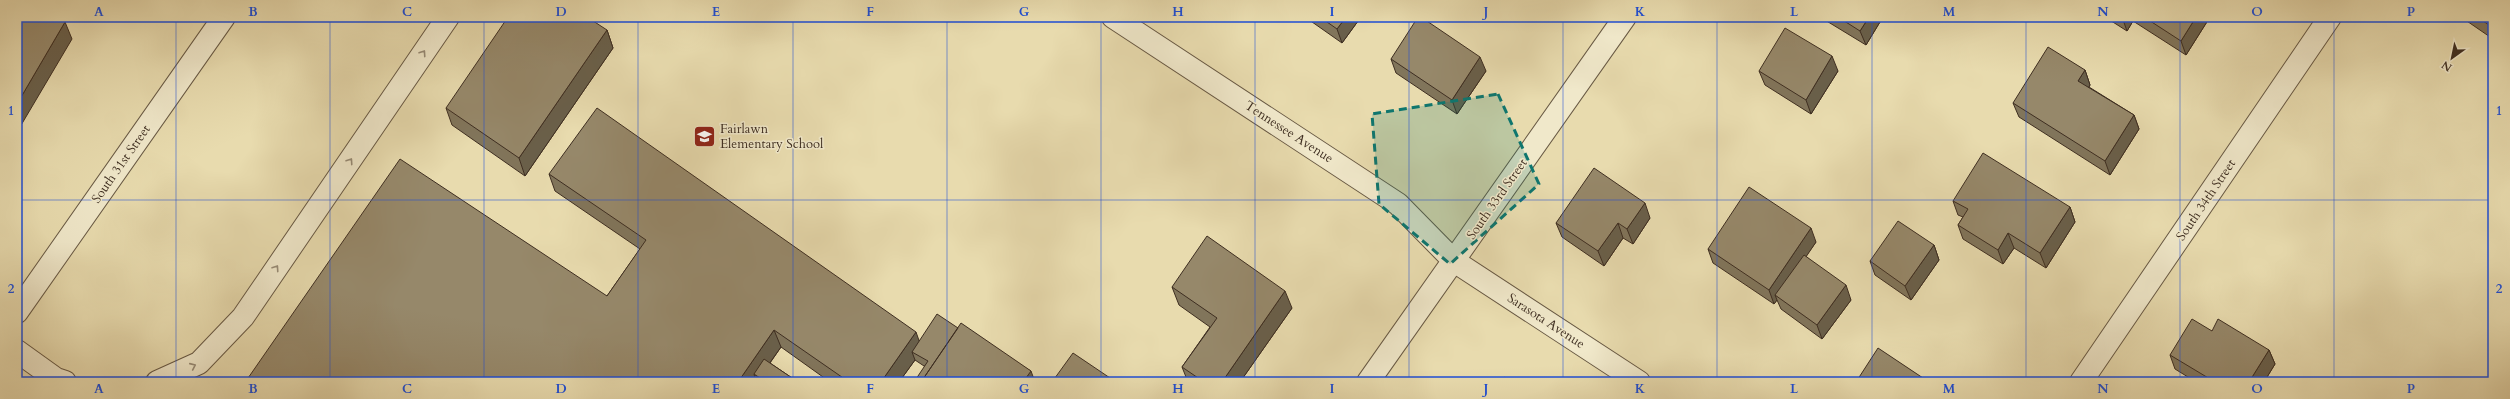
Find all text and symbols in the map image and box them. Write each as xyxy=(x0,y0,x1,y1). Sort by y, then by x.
text: A xyxy=(94,3,104,21)
text: B xyxy=(248,3,258,21)
text: C xyxy=(402,3,412,21)
text: D xyxy=(555,3,567,21)
text: E xyxy=(712,3,720,21)
text: F xyxy=(866,3,874,21)
text: G xyxy=(1019,3,1030,21)
text: H xyxy=(1172,3,1184,21)
text: I xyxy=(1329,3,1335,21)
text: J xyxy=(1482,3,1489,21)
text: K xyxy=(1635,3,1646,21)
text: L xyxy=(1790,3,1799,21)
text: M xyxy=(1943,3,1956,21)
text: N xyxy=(2097,3,2109,21)
text: O xyxy=(2251,3,2263,21)
text: P xyxy=(2407,3,2415,21)
north arrow xyxy=(2432,38,2472,78)
one-way arrow xyxy=(418,50,426,57)
text: N xyxy=(2438,57,2455,75)
street label: Tennessee Avenue xyxy=(1241,97,1337,167)
text: 1 xyxy=(8,102,14,120)
text: 1 xyxy=(2496,102,2502,120)
place label: Fairlawn Elementary School xyxy=(720,120,824,153)
street label: South 31st Street xyxy=(87,121,155,207)
school or university icon: Fairlawn Elementary School xyxy=(692,123,718,149)
street label: South 33rd Street xyxy=(1462,155,1532,243)
street label: South 34th Street xyxy=(2172,156,2240,244)
one-way arrow xyxy=(345,158,352,165)
one-way arrow xyxy=(271,265,279,272)
text: 2 xyxy=(8,280,15,298)
text: 2 xyxy=(2496,280,2503,298)
street label: Sarasota Avenue xyxy=(1504,289,1588,353)
one-way arrow xyxy=(188,363,196,371)
text: A xyxy=(94,380,104,398)
text: B xyxy=(248,380,258,398)
text: C xyxy=(402,380,412,398)
text: D xyxy=(555,380,567,398)
text: E xyxy=(712,380,720,398)
text: F xyxy=(866,380,874,398)
text: G xyxy=(1019,380,1030,398)
text: H xyxy=(1172,380,1184,398)
text: I xyxy=(1329,380,1335,398)
text: J xyxy=(1482,380,1489,398)
text: K xyxy=(1635,380,1646,398)
text: L xyxy=(1790,380,1799,398)
text: M xyxy=(1943,380,1956,398)
text: N xyxy=(2097,380,2109,398)
text: O xyxy=(2251,380,2263,398)
text: P xyxy=(2407,380,2415,398)

